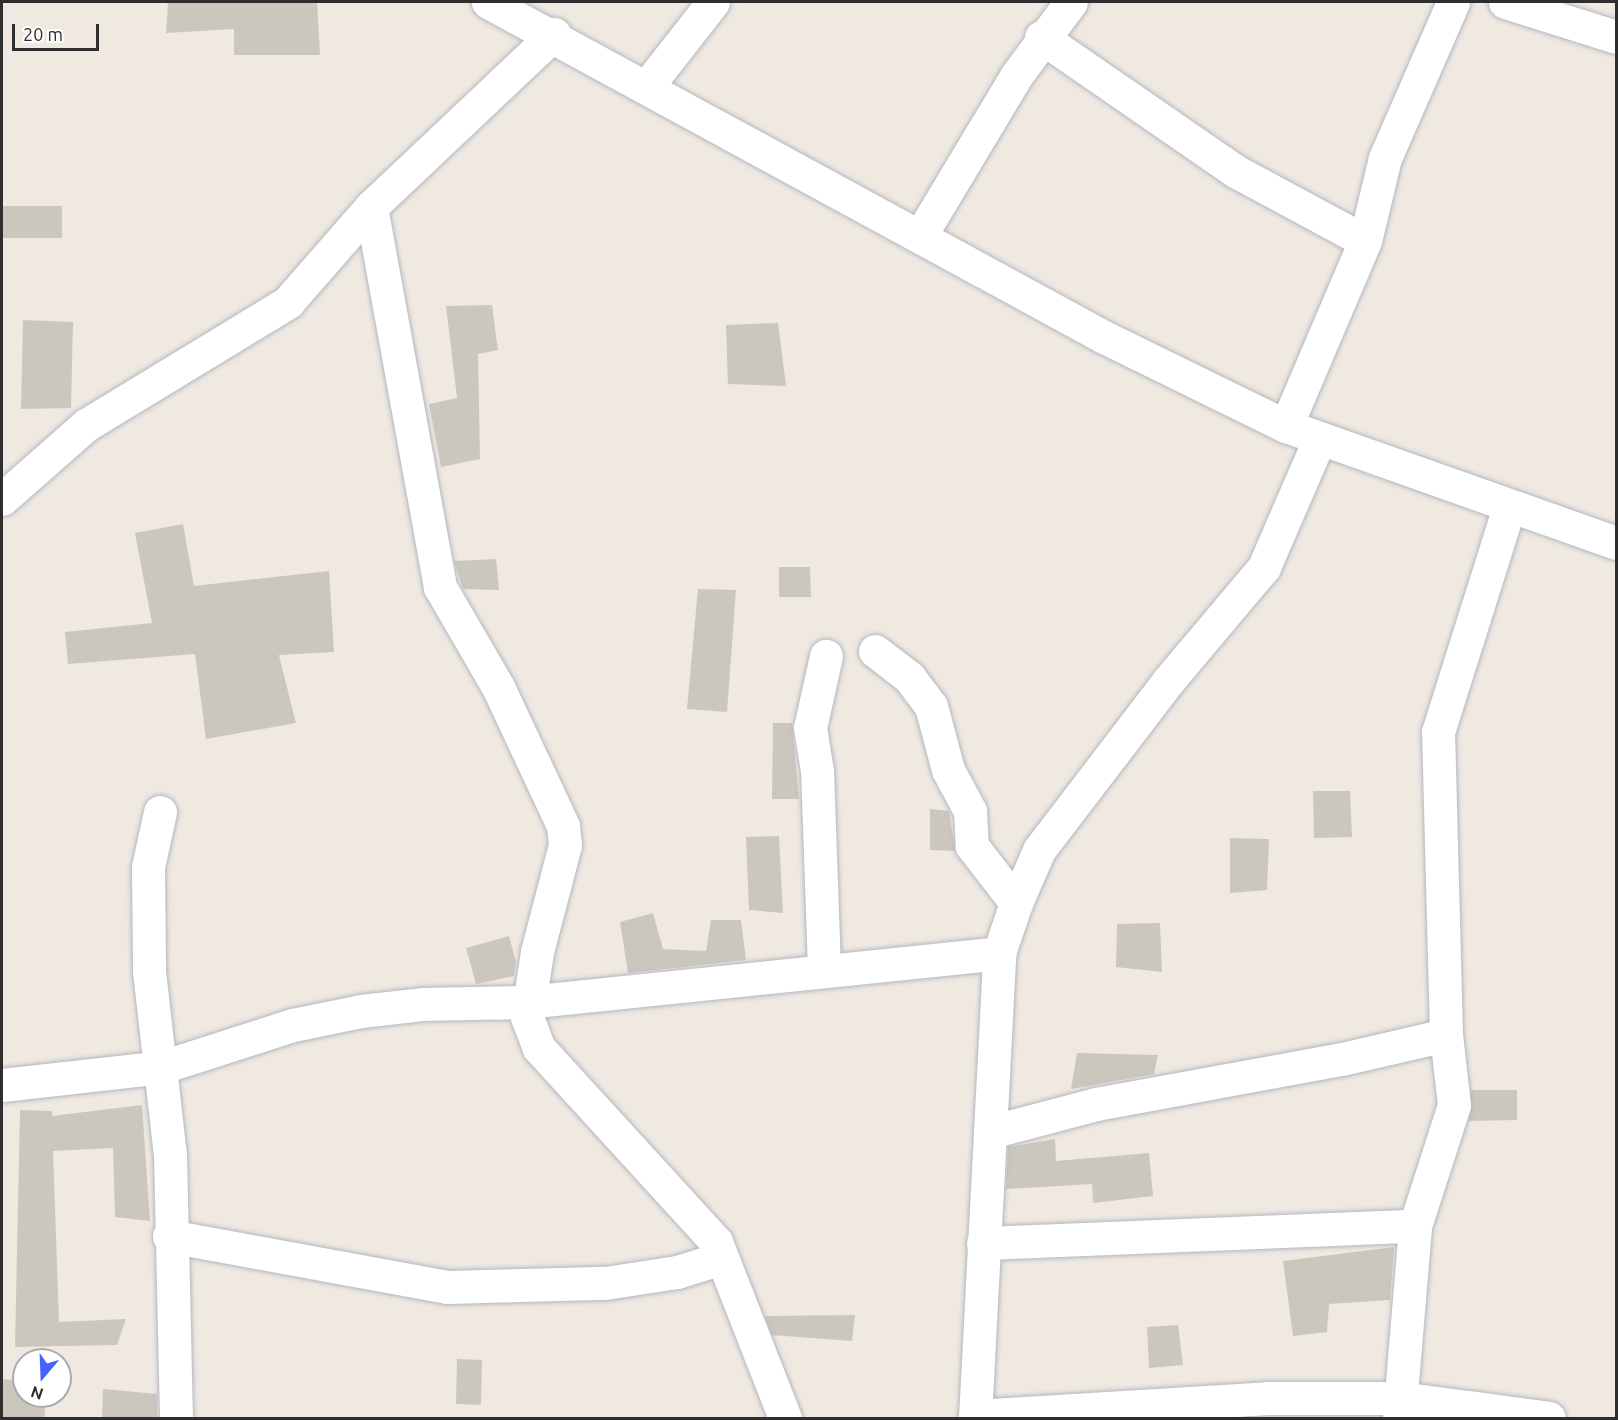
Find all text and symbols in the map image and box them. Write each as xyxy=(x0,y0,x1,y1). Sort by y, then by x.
scale bar xyxy=(15,12,102,50)
text: 20 m xyxy=(23,24,63,44)
north arrow xyxy=(12,1348,72,1408)
text: N xyxy=(28,1383,45,1404)

